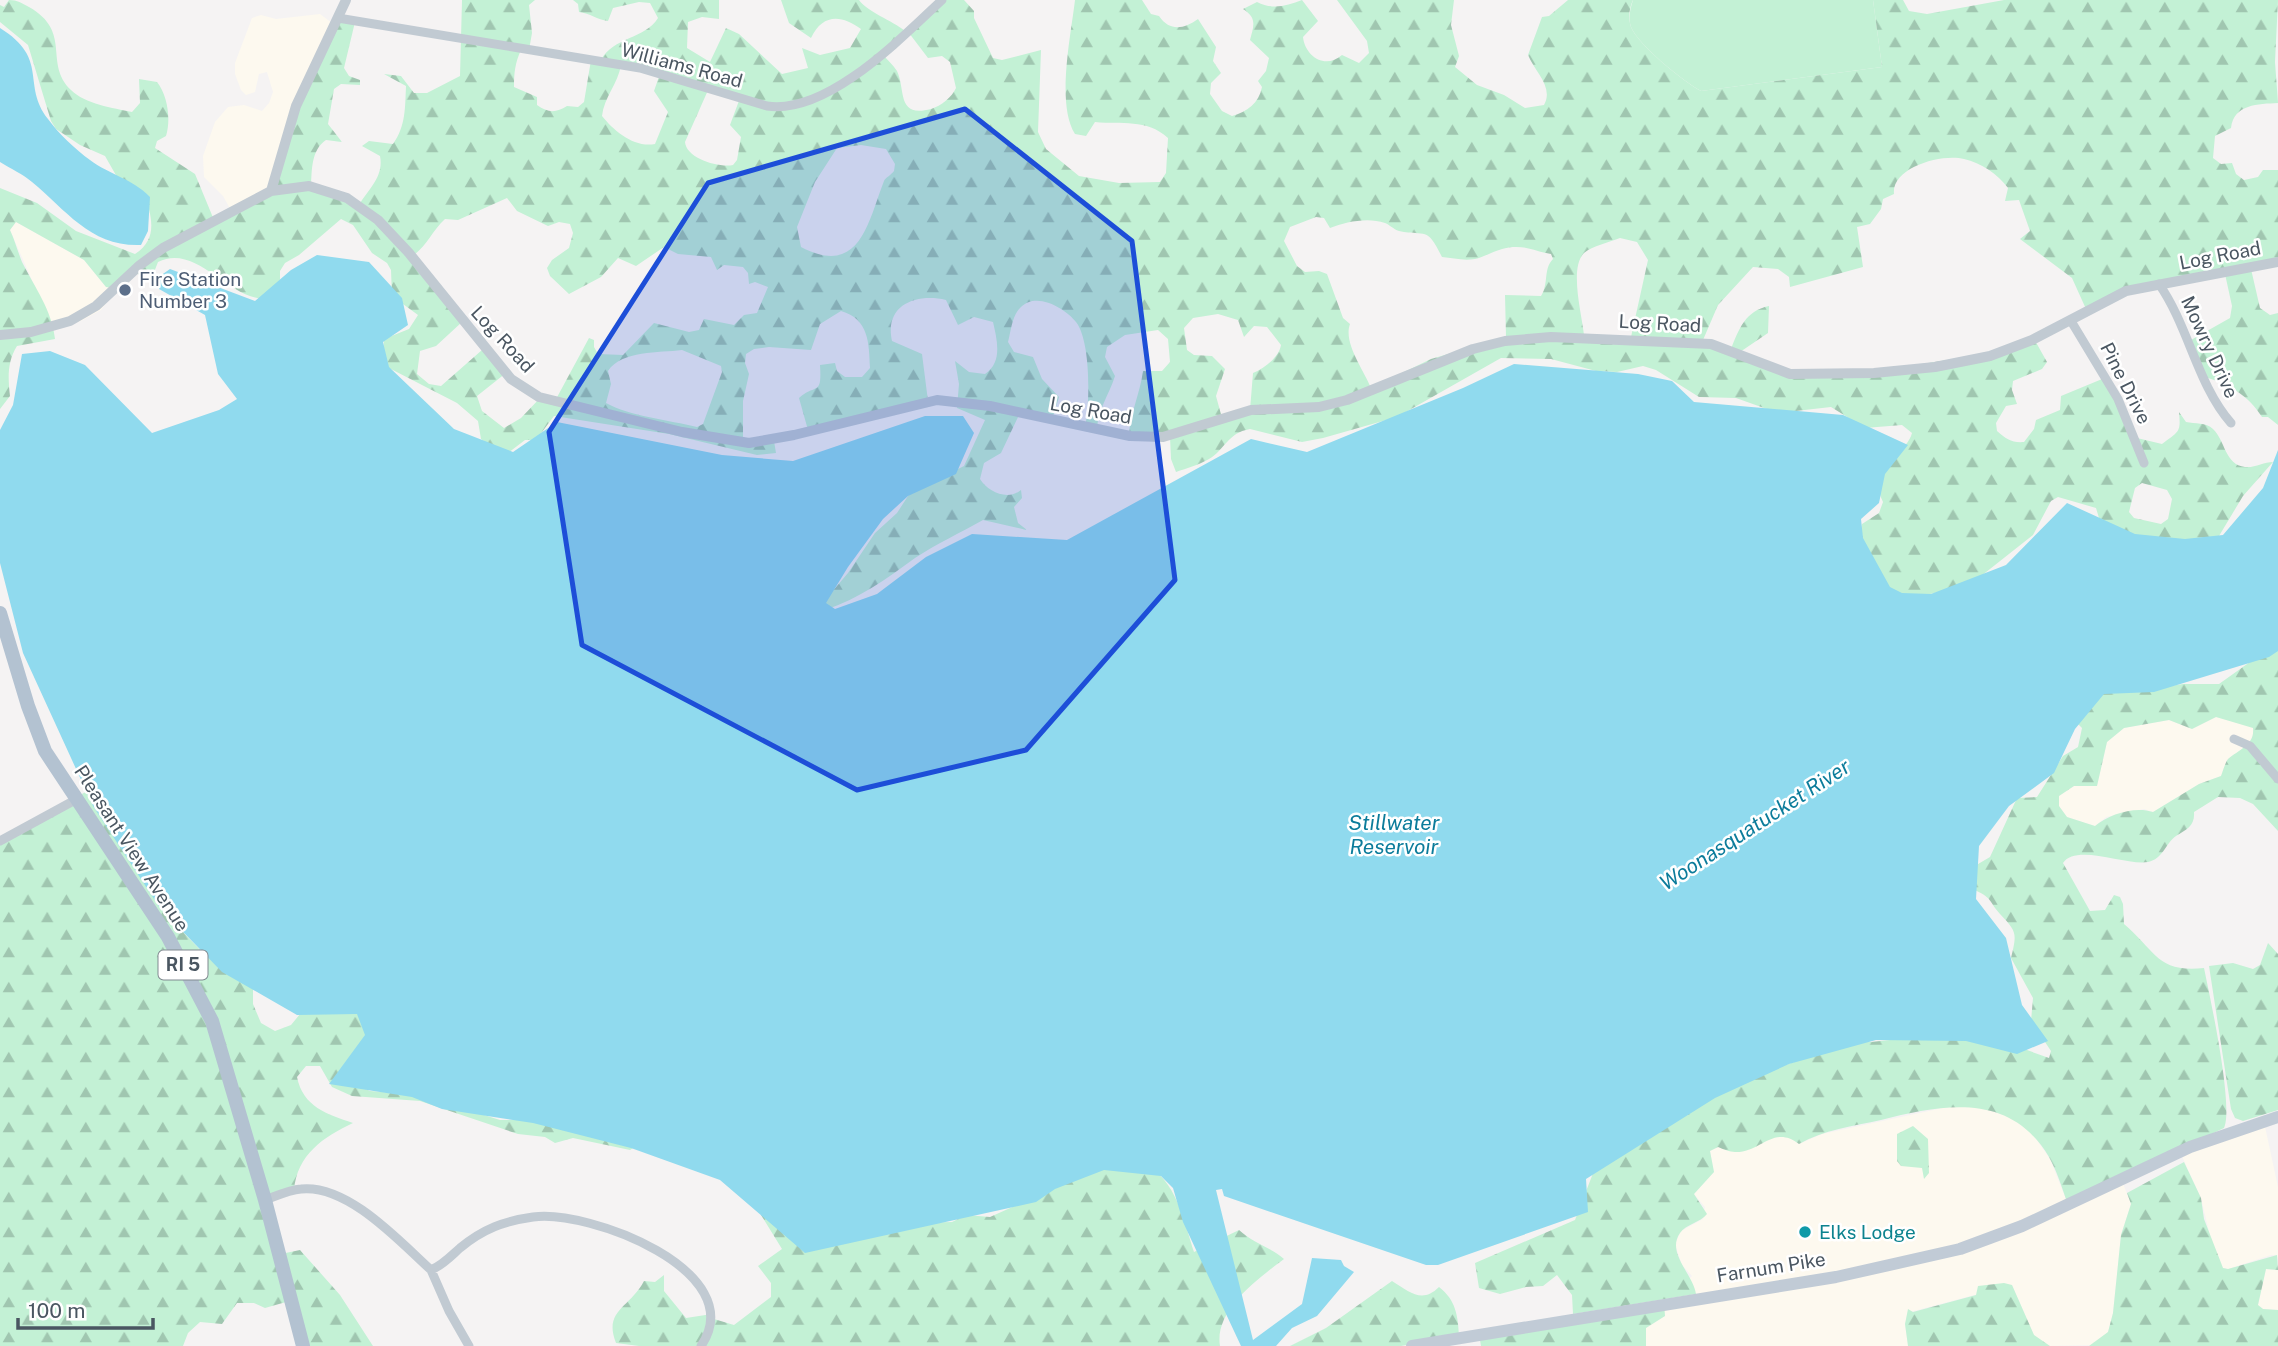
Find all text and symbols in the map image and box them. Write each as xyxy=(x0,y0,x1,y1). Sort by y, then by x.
street label: Williams Road xyxy=(619,38,745,92)
street label: Log Road xyxy=(2177,236,2263,274)
place label: Fire Station Number 3 xyxy=(139,268,241,312)
marker: Fire Station Number 3 xyxy=(117,282,133,298)
street label: Mowry Drive xyxy=(2177,293,2243,401)
street label: Log Road xyxy=(467,301,539,377)
street label: Log Road xyxy=(1618,310,1702,336)
street label: Pine Drive xyxy=(2096,339,2156,427)
street label: Log Road xyxy=(1048,392,1134,428)
water label: Woonasquatucket River xyxy=(1655,753,1855,895)
street label: Pleasant View Avenue xyxy=(70,761,194,935)
water label: Stillwater Reservoir xyxy=(1348,810,1441,859)
road number: RI 5 xyxy=(158,950,208,980)
place label: Elks Lodge xyxy=(1819,1221,1916,1243)
marker: Elks Lodge xyxy=(1797,1224,1813,1240)
street label: Farnum Pike xyxy=(1715,1248,1827,1286)
scale bar xyxy=(18,1286,152,1330)
text: 100 m xyxy=(28,1298,85,1323)

